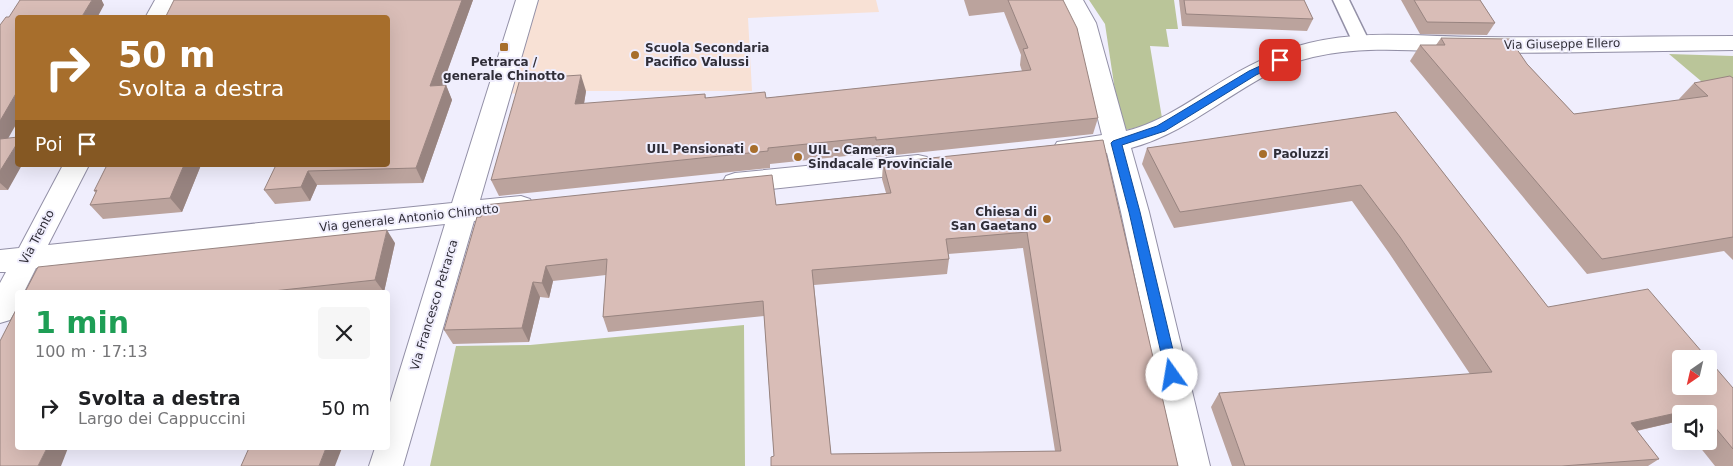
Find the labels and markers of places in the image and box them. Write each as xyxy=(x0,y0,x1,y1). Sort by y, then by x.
pin xyxy=(1259,39,1301,81)
marker: Petrarca / generale Chinotto xyxy=(498,41,510,53)
place label: Scuola Secondaria Pacifico Valussi xyxy=(645,41,769,69)
marker: Scuola Secondaria Pacifico Valussi xyxy=(629,49,641,61)
place label: Petrarca / generale Chinotto xyxy=(443,55,565,83)
place label: UIL Pensionati xyxy=(647,142,744,156)
marker: UIL Pensionati xyxy=(748,143,760,155)
place label: UIL - Camera Sindacale Provinciale xyxy=(808,143,953,171)
place label: Paoluzzi xyxy=(1273,147,1329,161)
marker: Paoluzzi xyxy=(1257,148,1269,160)
marker: UIL - Camera Sindacale Provinciale xyxy=(792,151,804,163)
place label: Chiesa di San Gaetano xyxy=(951,205,1037,233)
marker: Chiesa di San Gaetano xyxy=(1041,213,1053,225)

